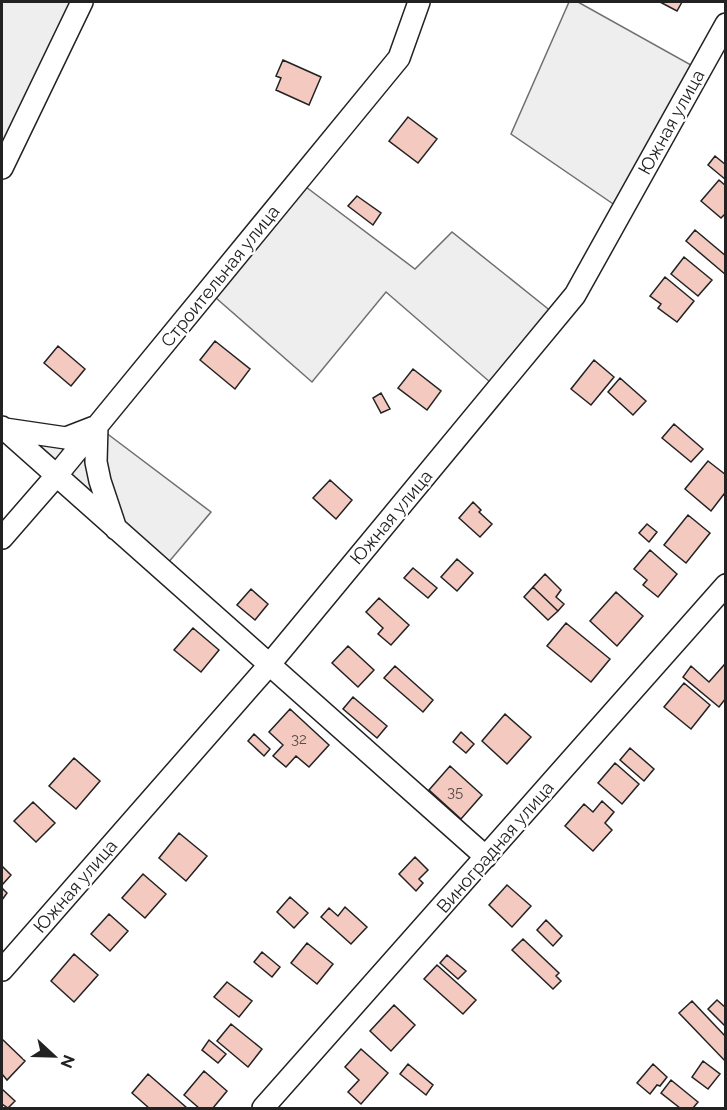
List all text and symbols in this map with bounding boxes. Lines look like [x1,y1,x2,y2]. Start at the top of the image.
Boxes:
street label: Южная улица [634,66,708,178]
street label: Строительная улица [156,201,284,351]
street label: Южная улица [346,466,436,568]
house number: 32 [291,730,307,748]
street label: Виноградная улица [432,777,558,917]
house number: 35 [447,783,463,801]
street label: Южная улица [29,835,121,937]
north arrow [24,1026,84,1086]
text: N [56,1052,79,1071]

